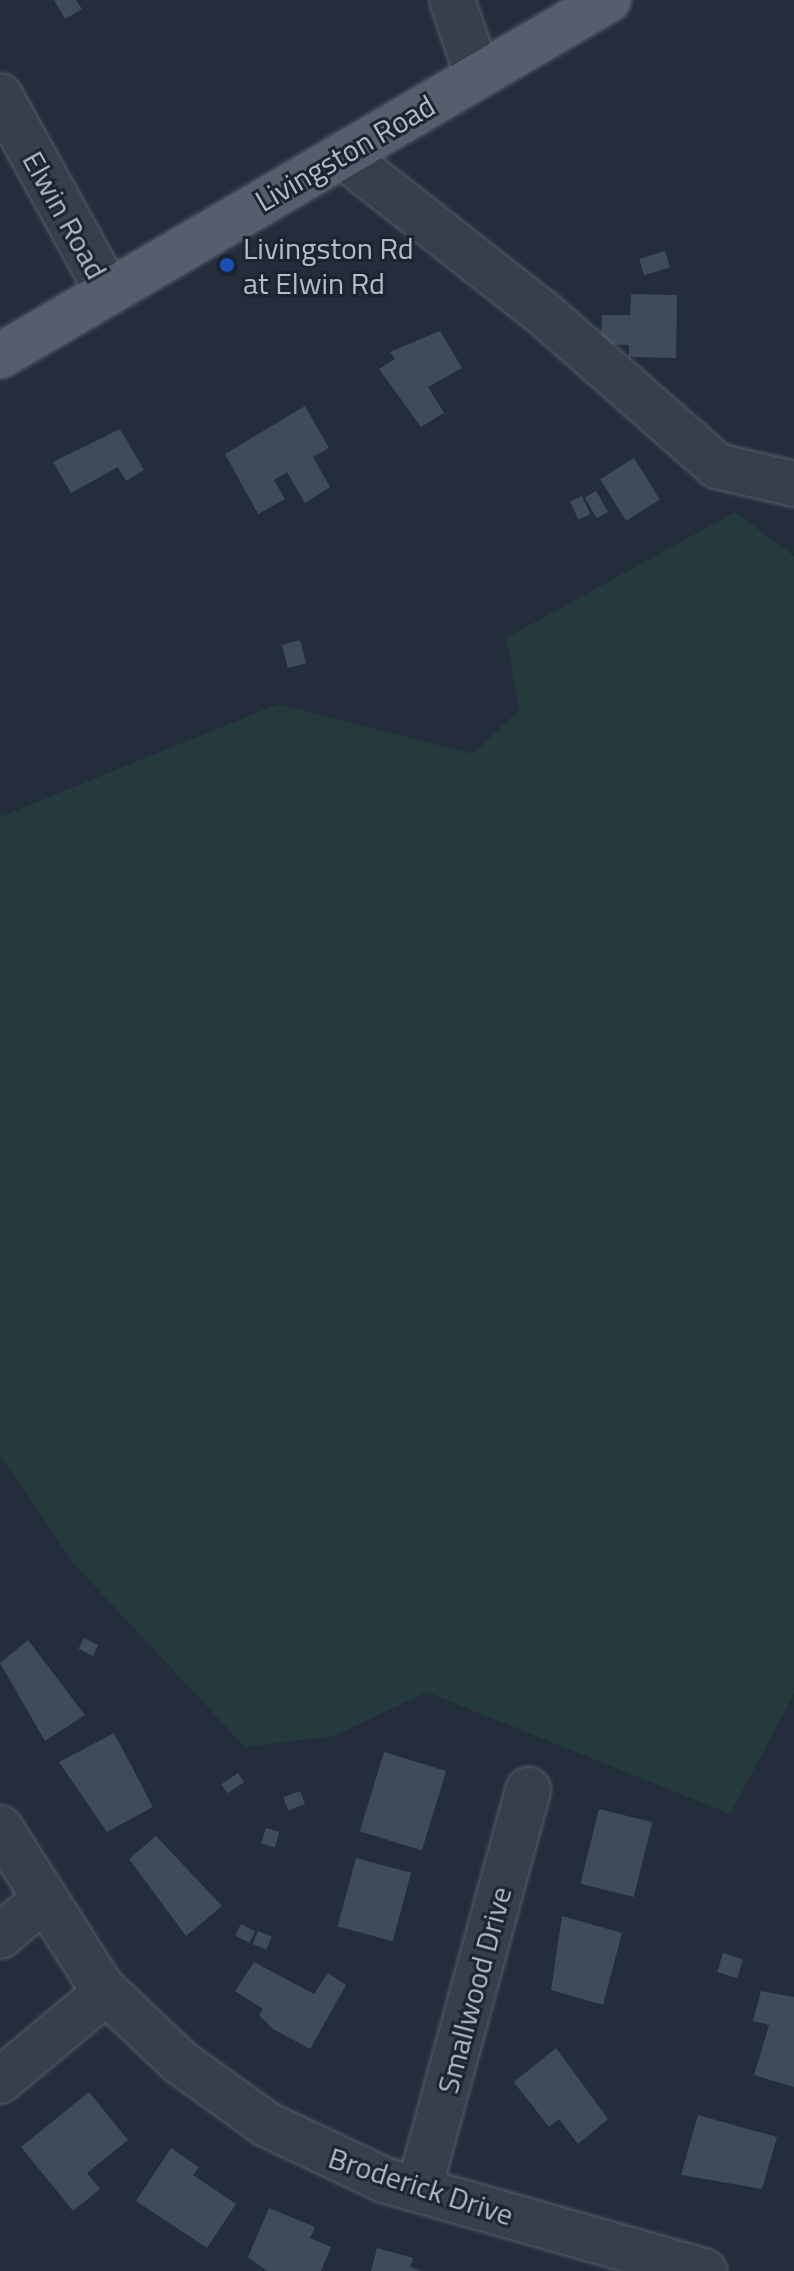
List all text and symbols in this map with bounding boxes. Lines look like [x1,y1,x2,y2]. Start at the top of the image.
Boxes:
street label: Livingston Road [249,87,441,219]
street label: Elwin Road [15,145,115,285]
place label: Livingston Rd at Elwin Rd [243,230,414,300]
marker: Livingston Rd at Elwin Rd [218,256,236,274]
street label: Smallwood Drive [429,1883,519,2097]
street label: Broderick Drive [324,2139,518,2233]

